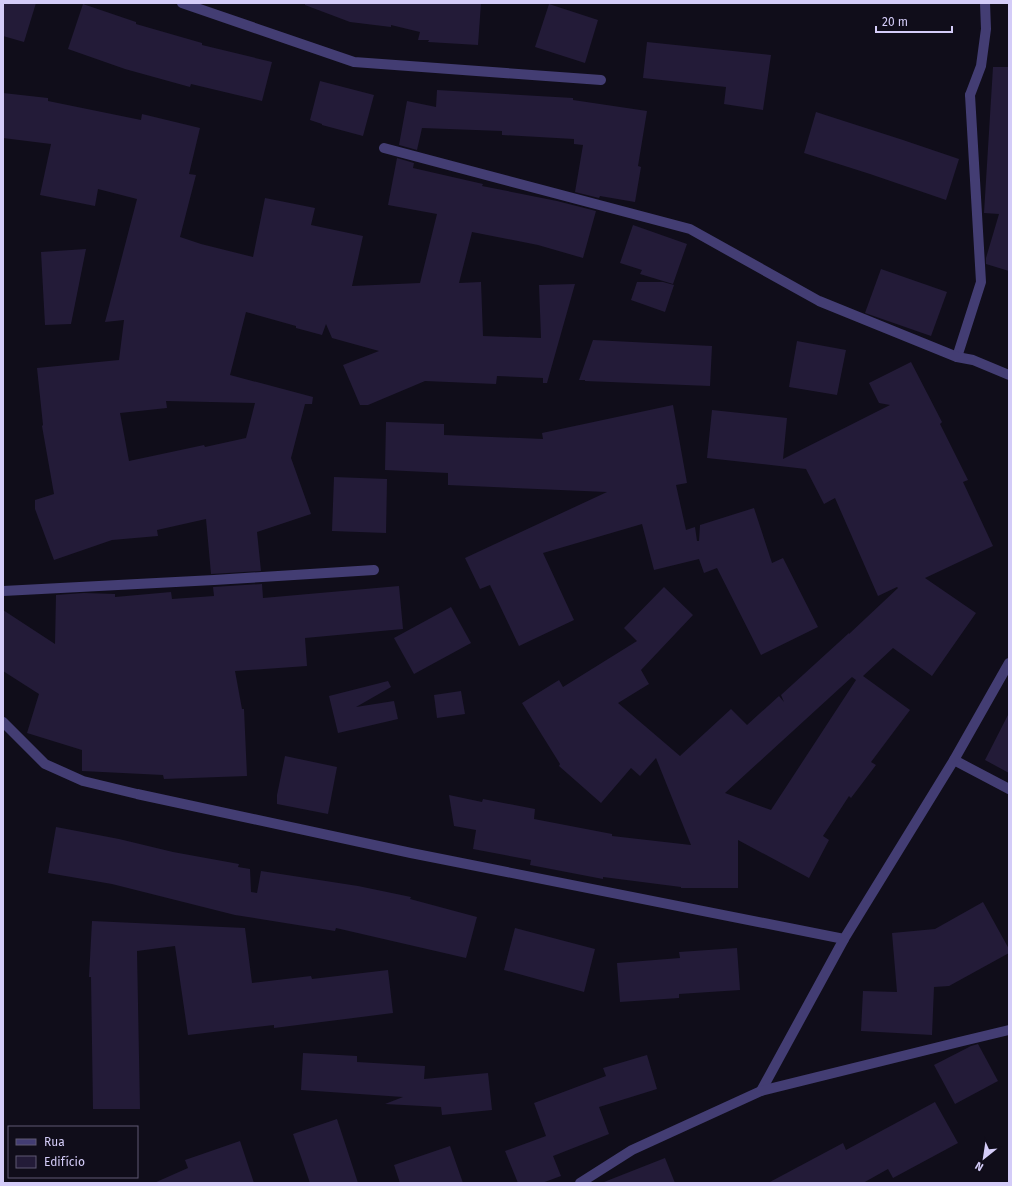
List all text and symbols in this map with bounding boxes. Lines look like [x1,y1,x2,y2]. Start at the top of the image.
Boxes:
scale bar [876,8,952,34]
text: 20 m [882,15,908,29]
legend [8,1126,138,1178]
text: Rua [44,1135,65,1149]
north arrow [964,1138,1004,1178]
text: Edifício [44,1155,85,1169]
text: N [973,1159,986,1174]

